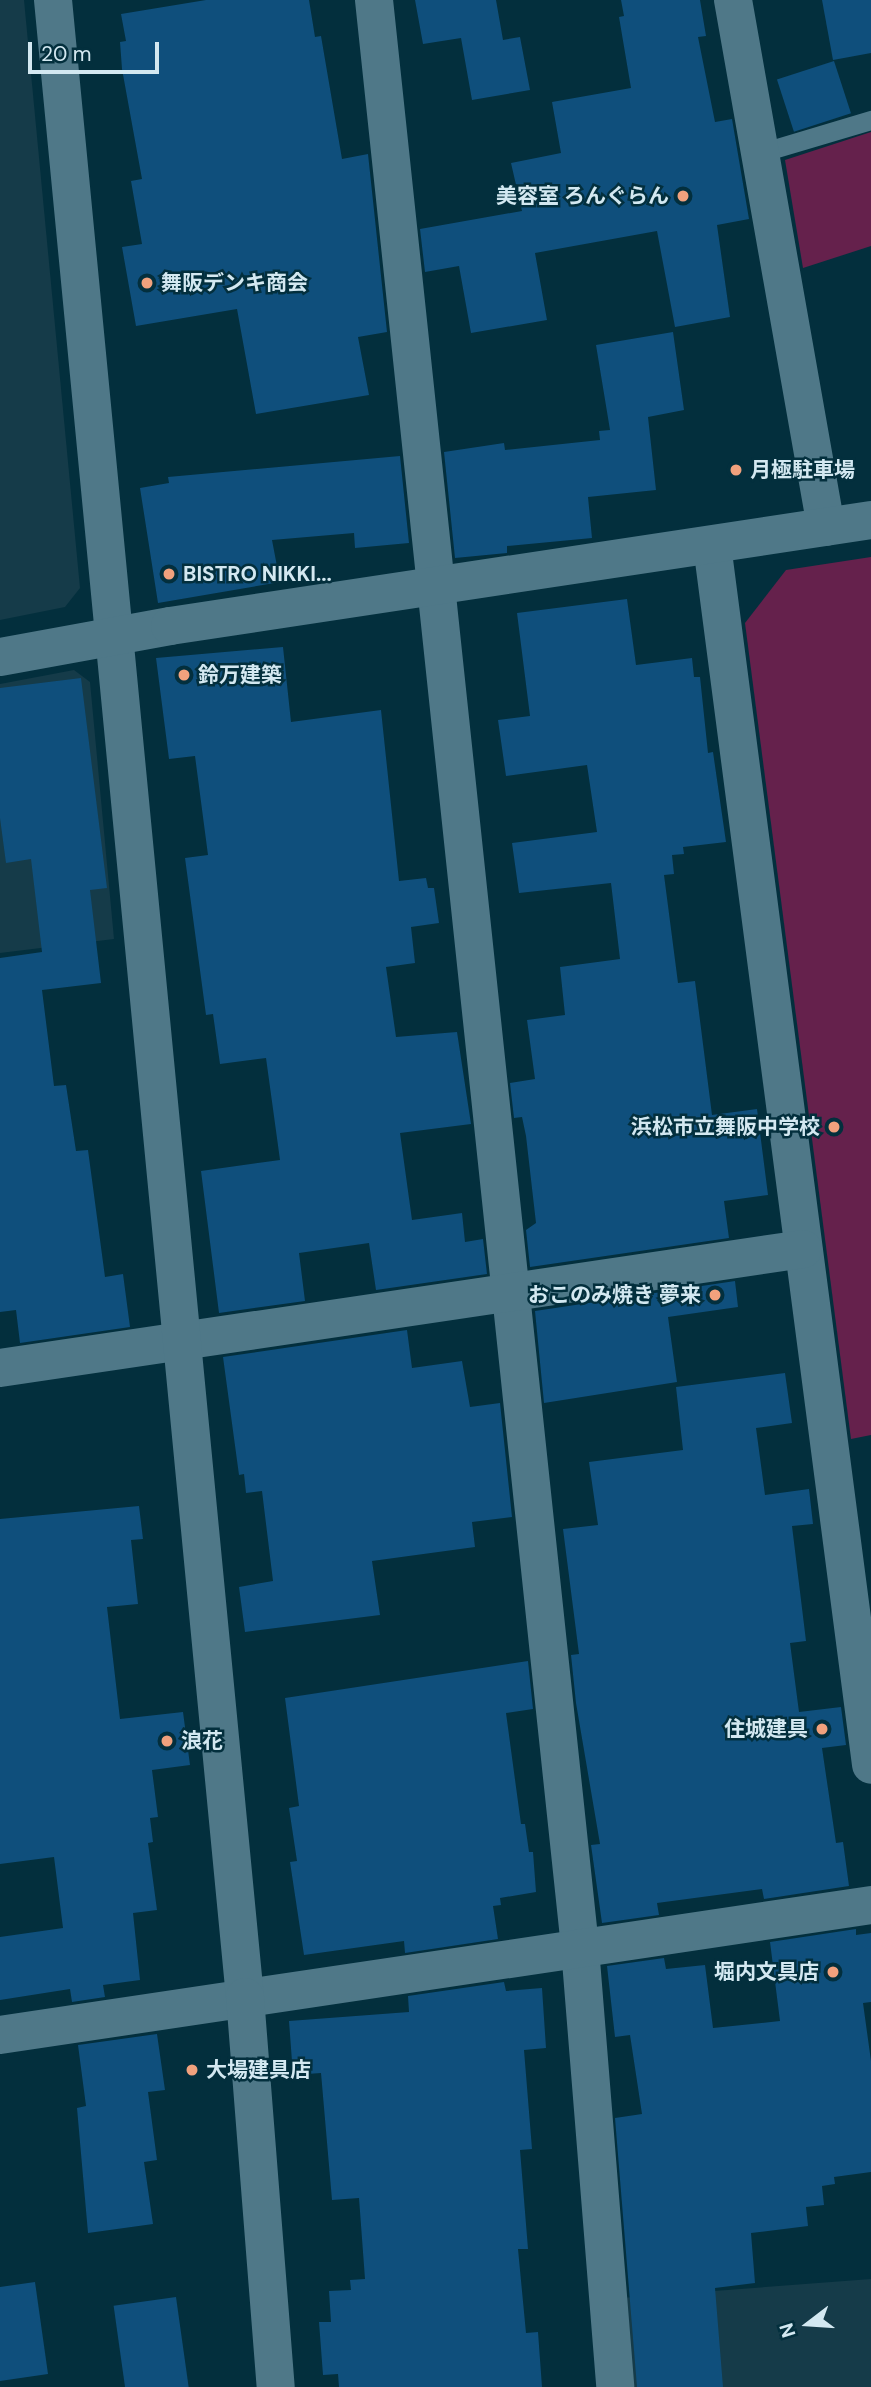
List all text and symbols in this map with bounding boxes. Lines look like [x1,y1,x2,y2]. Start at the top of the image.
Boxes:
scale bar [32,28,163,72]
text: 20 m [41,40,92,68]
place label: 美容室 ろんぐらん [496,183,669,209]
marker: 美容室 ろんぐらん [675,188,691,204]
place label: 舞阪デンキ商会 [161,270,308,296]
marker: 舞阪デンキ商会 [139,275,155,291]
place label: 月極駐車場 [750,457,855,483]
marker: 月極駐車場 [728,462,744,478]
place label: BISTRO NIKKI... [183,561,332,587]
marker: BISTRO NIKKI... [161,566,177,582]
place label: 鈴万建築 [198,662,282,688]
marker: 鈴万建築 [176,667,192,683]
place label: 浜松市立舞阪中学校 [631,1114,820,1140]
marker: 浜松市立舞阪中学校 [826,1119,842,1135]
place label: おこのみ焼き 夢来 [528,1282,701,1308]
marker: おこのみ焼き 夢来 [707,1287,723,1303]
place label: 住城建具 [724,1716,808,1742]
marker: 住城建具 [814,1721,830,1737]
place label: 浪花 [181,1728,223,1754]
marker: 浪花 [159,1733,175,1749]
place label: 堀内文具店 [714,1959,819,1985]
marker: 堀内文具店 [825,1964,841,1980]
place label: 大場建具店 [206,2057,311,2083]
marker: 大場建具店 [184,2062,200,2078]
north arrow [773,2289,843,2359]
text: N [773,2320,801,2341]

